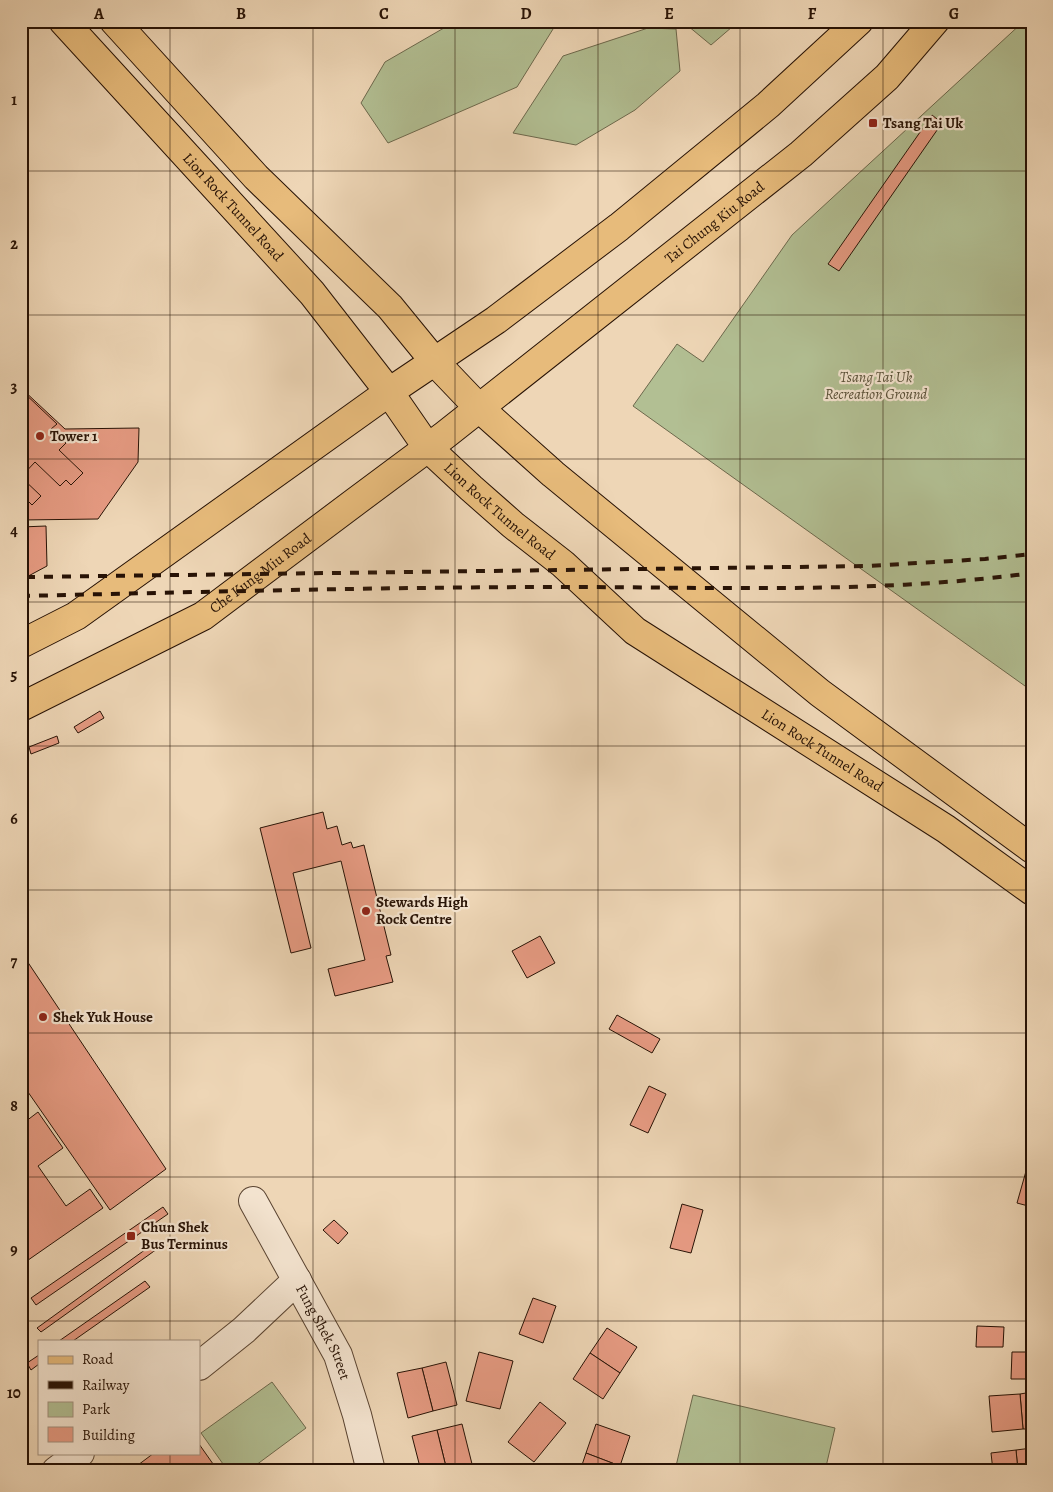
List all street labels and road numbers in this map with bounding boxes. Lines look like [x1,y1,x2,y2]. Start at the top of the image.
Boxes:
street label: Lion Rock Tunnel Road [178,148,289,266]
street label: Tai Chung Kiu Road [660,176,769,268]
street label: Lion Rock Tunnel Road [440,458,560,565]
street label: Che Kung Miu Road [205,528,316,618]
street label: Lion Rock Tunnel Road [758,704,888,797]
street label: Fung Shek Street [291,1281,355,1382]

